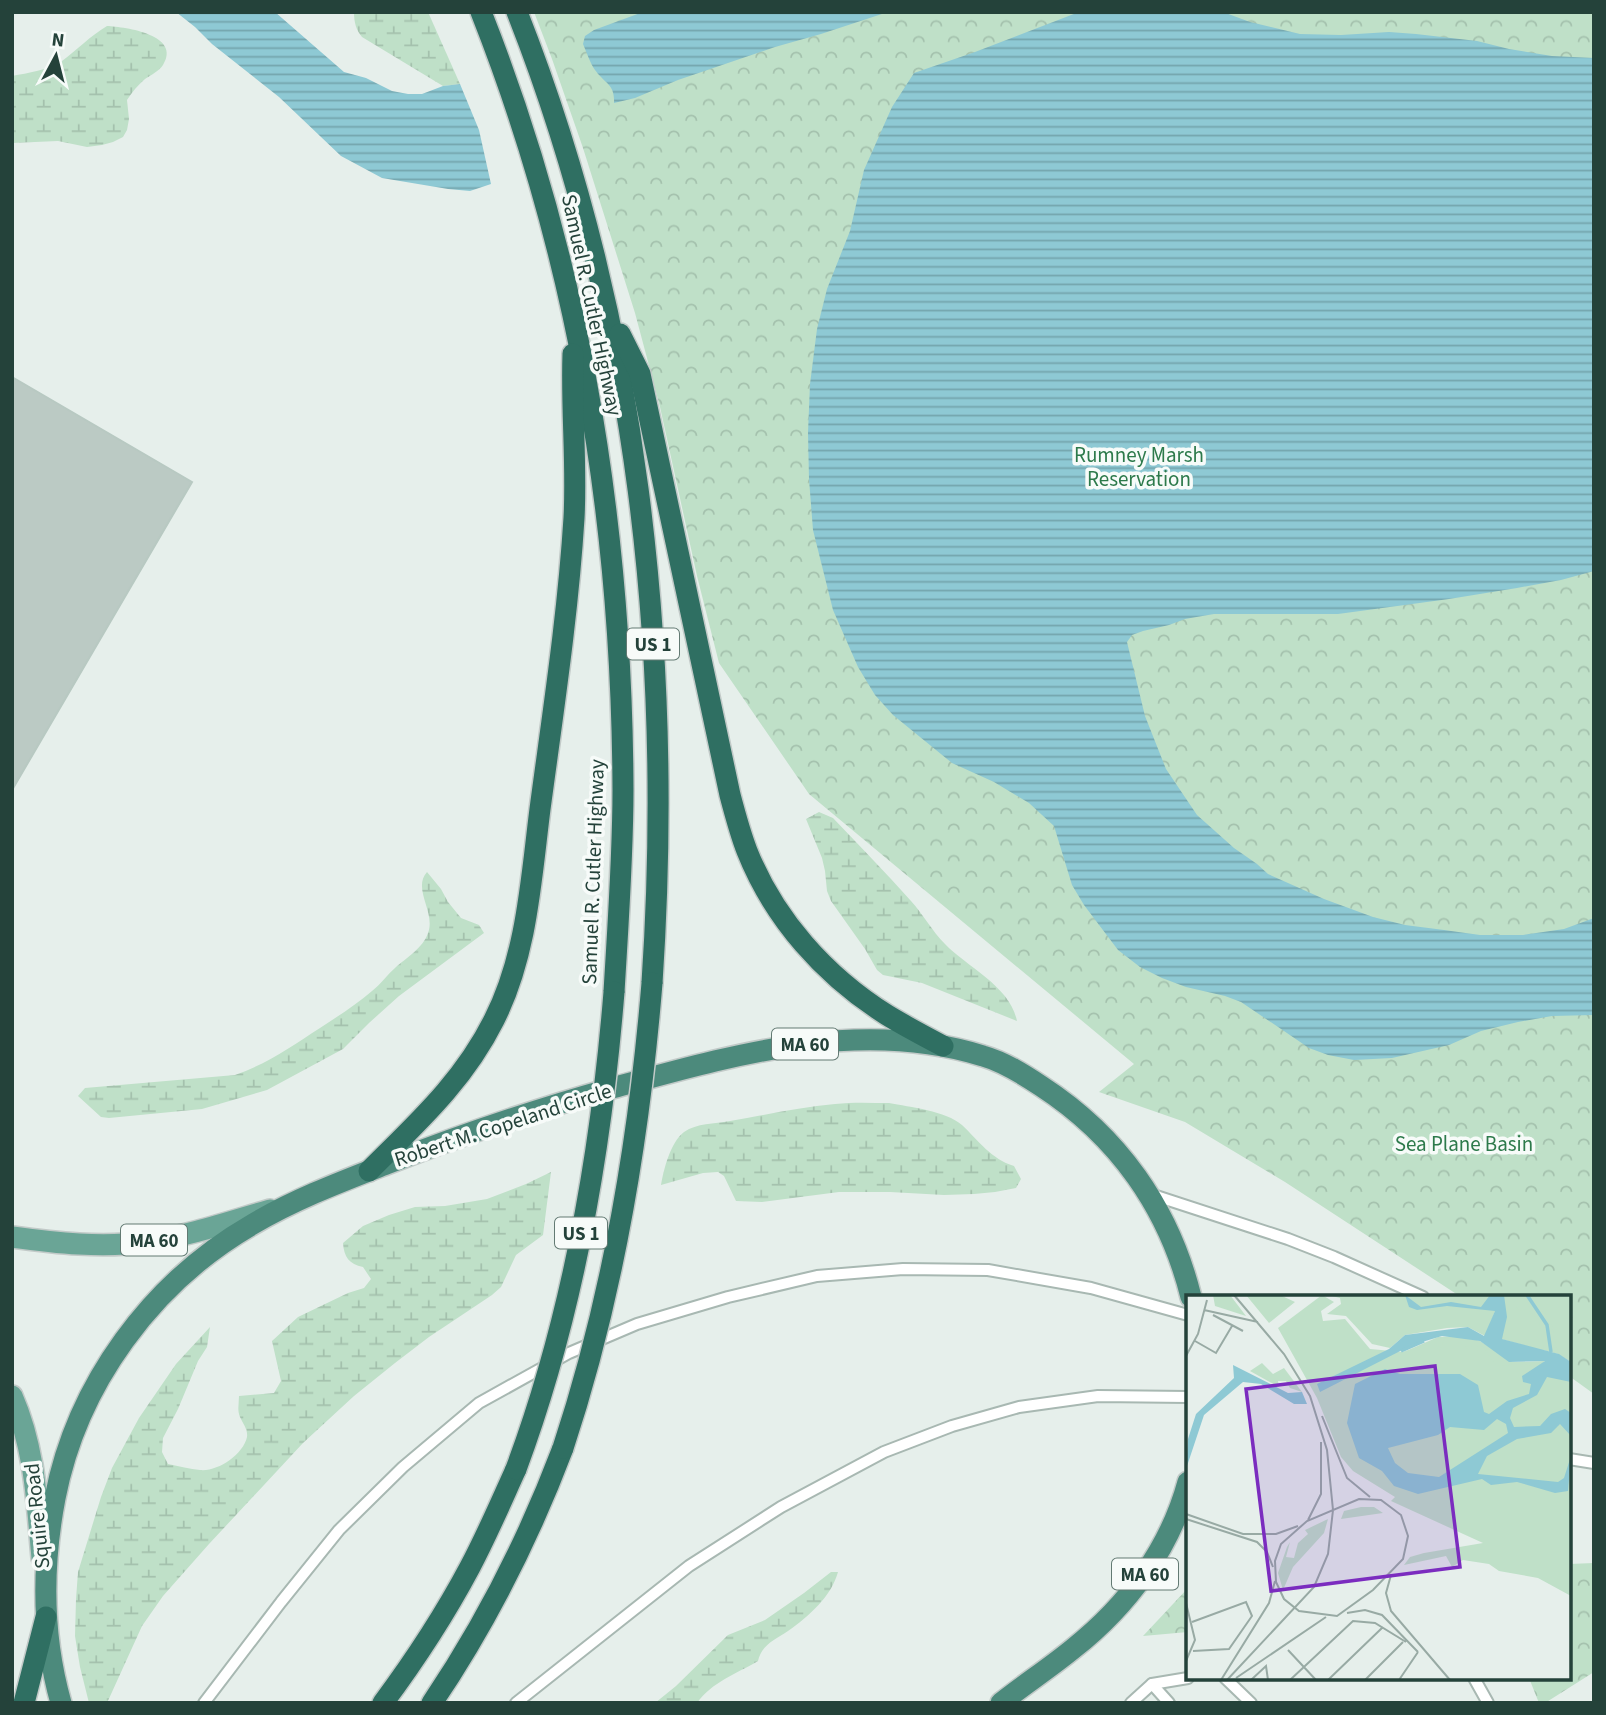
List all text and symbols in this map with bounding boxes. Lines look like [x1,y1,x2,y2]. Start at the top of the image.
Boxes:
north arrow [21,21,91,91]
text: N [50,26,66,55]
street label: Samuel R. Cutler Highway [554,192,630,419]
park label: Rumney Marsh Reservation [1074,440,1204,494]
road number: US 1 [627,628,679,660]
street label: Samuel R. Cutler Highway [574,759,612,985]
road number: MA 60 [772,1028,838,1060]
street label: Robert M. Copeland Circle [391,1076,615,1174]
park label: Sea Plane Basin [1395,1129,1533,1159]
road number: US 1 [555,1218,607,1248]
road number: MA 60 [121,1224,187,1256]
inset map [1186,1295,1571,1680]
street label: Squire Road [17,1462,57,1570]
road number: MA 60 [1112,1558,1178,1590]

